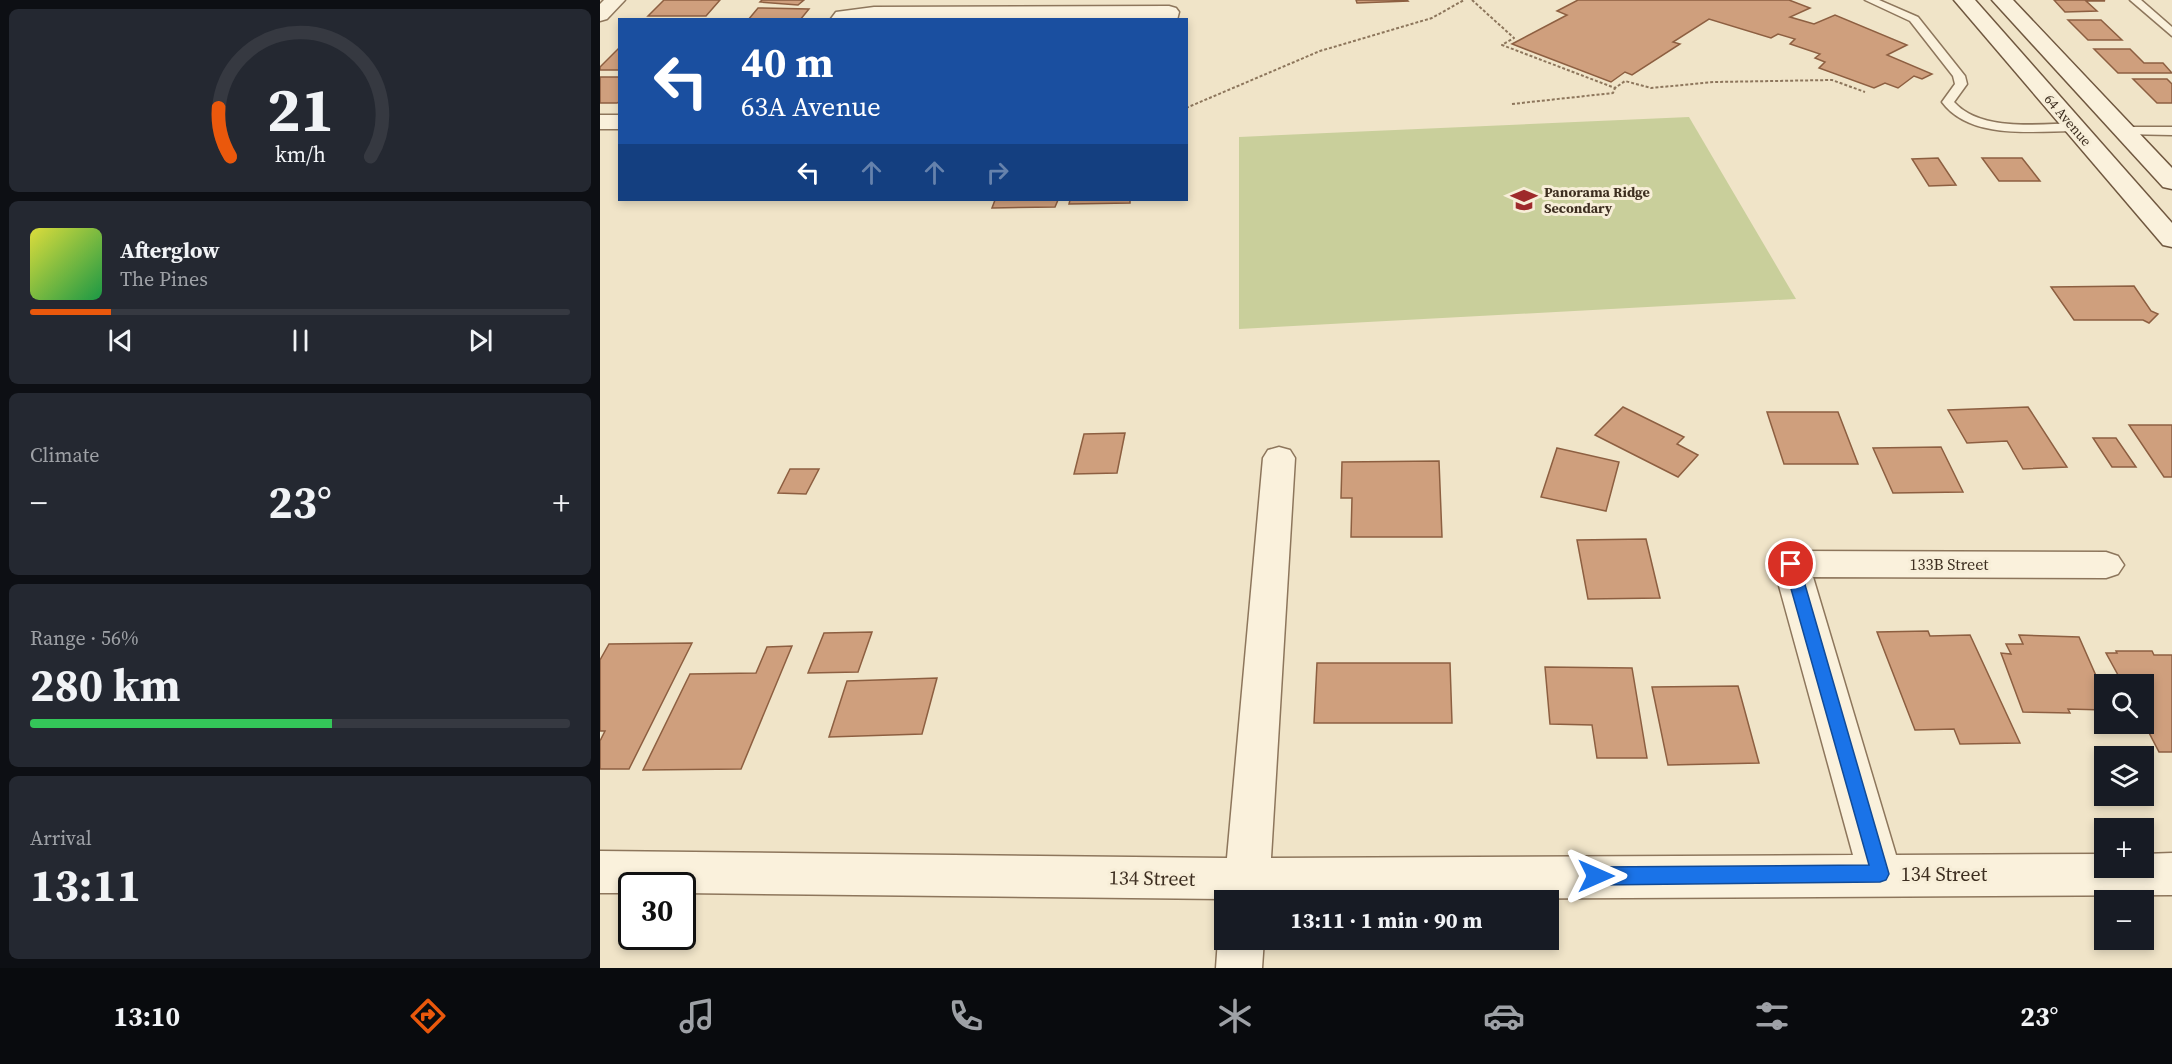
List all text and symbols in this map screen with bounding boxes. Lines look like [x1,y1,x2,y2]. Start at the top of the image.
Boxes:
text: 40 m [741,33,834,91]
icon: left [642,42,720,120]
text: 21 [266,67,334,153]
text: 63A Avenue [741,88,881,125]
street label: 64 Avenue [2040,90,2096,150]
text: km/h [274,141,326,170]
icon: left [792,156,825,189]
icon: ahead [855,156,888,189]
icon: ahead [918,156,951,189]
icon: right [981,156,1014,189]
place label: Panorama Ridge Secondary [1544,182,1650,218]
school or university icon: Panorama Ridge Secondary [1509,185,1539,215]
text: Afterglow [120,235,220,265]
text: The Pines [120,265,208,293]
icon: previous [104,324,137,357]
icon: pause [284,324,317,357]
icon: next [464,324,497,357]
text: Climate [30,441,99,469]
text: 23° [268,471,332,533]
text: − [30,480,48,525]
text: + [552,480,570,525]
pin [1765,538,1816,589]
icon: arrive [1774,547,1807,580]
street label: 133B Street [1909,553,1989,575]
text: Range · 56% [30,624,139,652]
text: 280 km [30,654,181,716]
map controls [2094,674,2154,950]
button: search [2094,674,2154,734]
button: layers [2094,746,2154,806]
button: + [2094,818,2154,878]
text: Arrival [30,824,92,852]
position arrow [1564,844,1628,908]
text: 13:11 [30,854,141,916]
street label: 134 Street [1901,860,1988,888]
street label: 134 Street [1109,863,1196,893]
speed limit sign: 30 [618,872,696,950]
button: − [2094,890,2154,950]
text: 13:11 · 1 min · 90 m [1291,905,1482,935]
icon: directions [407,995,449,1037]
icon: music [676,995,718,1037]
icon: phone [945,995,987,1037]
icon: climate [1214,995,1256,1037]
icon: car [1483,995,1525,1037]
icon: filters [1751,995,1793,1037]
text: 13:10 [113,998,180,1035]
text: 23° [2020,998,2058,1035]

